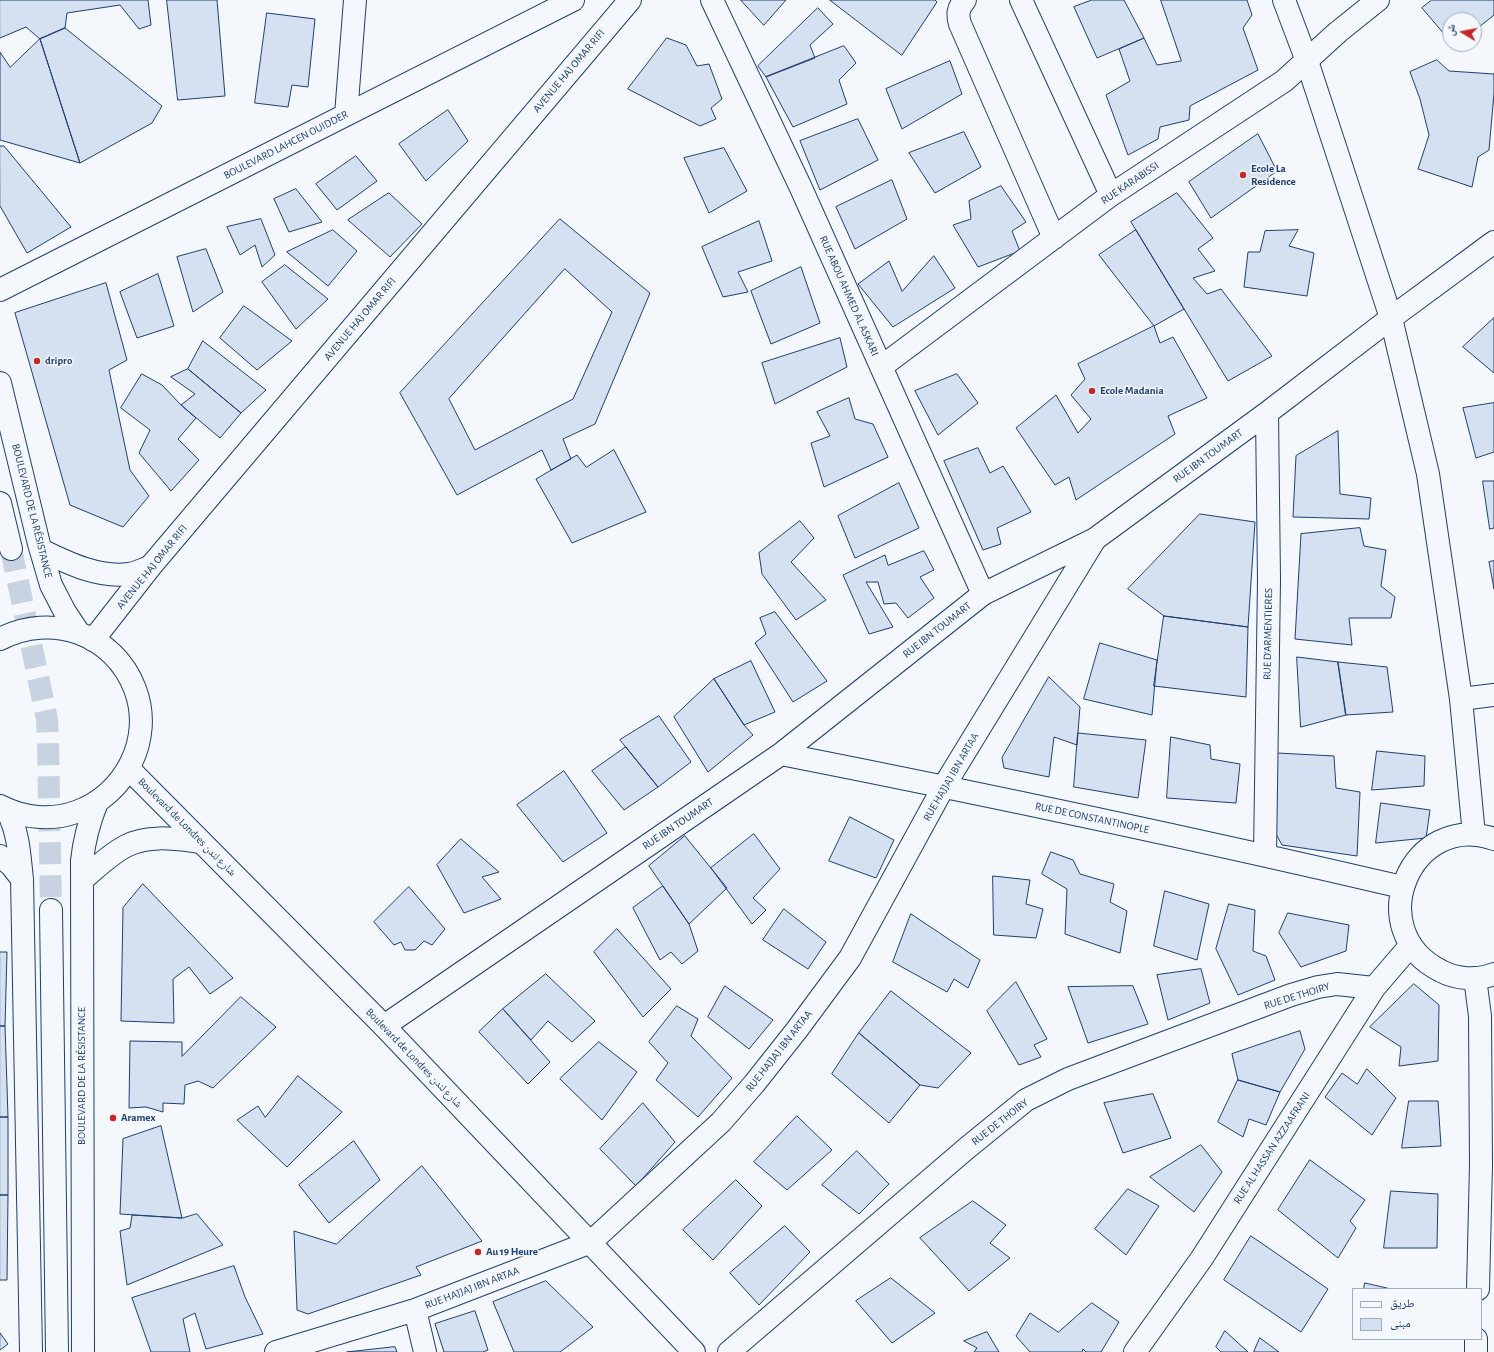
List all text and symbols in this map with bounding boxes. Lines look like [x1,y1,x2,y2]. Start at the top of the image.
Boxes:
north arrow [1442,12,1482,52]
text: ش [1444,23,1457,37]
street label: AVENUE HAJ OMAR RIFI [530,27,608,115]
street label: BOULEVARD LAHCEN OUIDDER [221,108,351,182]
street label: RUE KARABISSI [1099,159,1161,207]
place label: Ecole La Residence [1251,162,1296,188]
marker: Ecole La Residence [1238,170,1248,180]
street label: RUE ABOU AHMED AL ASKARI [816,234,882,358]
street label: AVENUE HAJ OMAR RIFI [321,275,399,363]
place label: dripro [45,354,72,368]
marker: dripro [32,356,42,366]
place label: Ecole Madania [1100,384,1164,398]
marker: Ecole Madania [1087,386,1097,396]
street label: RUE IBN TOUMART [1171,426,1245,486]
street label: BOULEVARD DE LA RÉSISTANCE [9,442,55,580]
street label: AVENUE HAJ OMAR RIFI [114,522,190,612]
street label: RUE D'ARMENTIERES [1261,588,1275,680]
street label: RUE IBN TOUMART [900,599,974,661]
street label: RUE HAJJAJ IBN ARTAA [920,730,982,824]
street label: Boulevard de Londres شارع لندن [135,775,239,879]
street label: RUE IBN TOUMART [640,795,716,853]
street label: RUE DE CONSTANTINOPLE [1034,799,1150,837]
street label: RUE DE THOIRY [1262,980,1332,1012]
street label: Boulevard de Londres شارع لندن [363,1006,465,1110]
street label: BOULEVARD DE LA RÉSISTANCE [75,1007,89,1145]
street label: RUE HAJJAJ IBN ARTAA [743,1008,815,1094]
street label: RUE AL HASSAN AZZAAFRANI [1231,1089,1313,1207]
street label: RUE DE THOIRY [969,1096,1031,1148]
place label: Aramex [121,1111,156,1125]
marker: Aramex [108,1113,118,1123]
place label: Au 19 Heure [486,1245,538,1259]
marker: Au 19 Heure [473,1247,483,1257]
street label: RUE HAJJAJ IBN ARTAA [423,1264,521,1312]
legend [1352,1288,1482,1340]
text: طريق [1390,1297,1415,1309]
text: مبنى [1390,1317,1411,1329]

